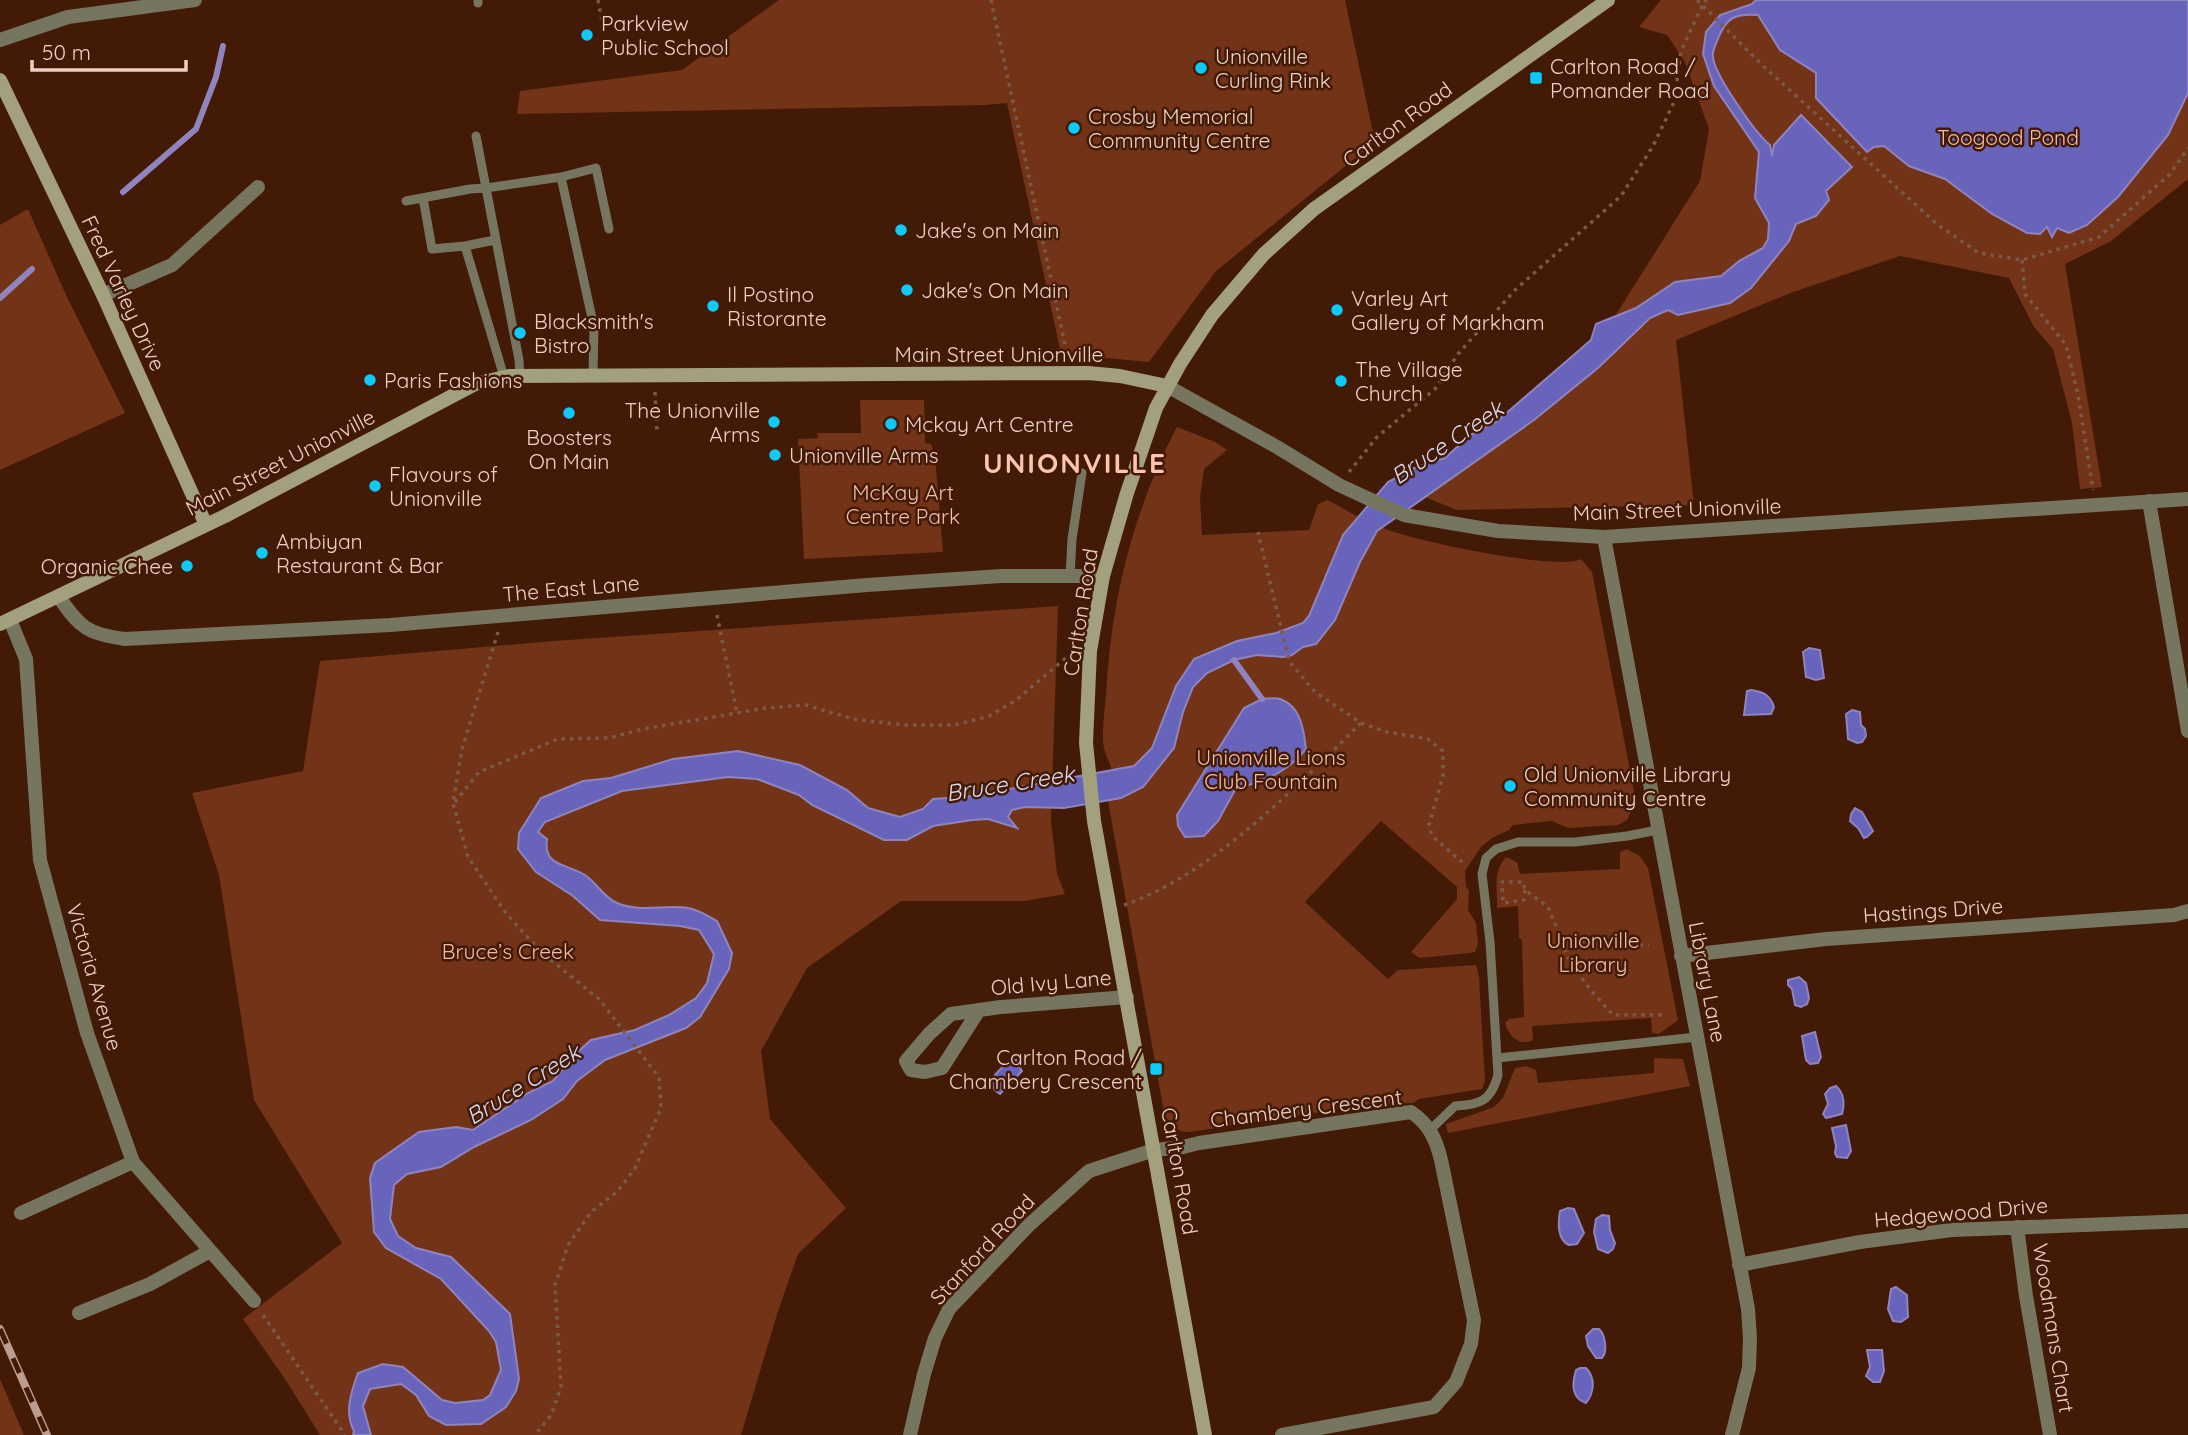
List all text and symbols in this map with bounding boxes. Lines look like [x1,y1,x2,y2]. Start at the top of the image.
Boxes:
place label: Parkview Public School [601,10,729,60]
marker: Parkview Public School [579,27,595,43]
scale bar [32,28,186,72]
text: 50 m [42,39,91,65]
place label: Unionville Curling Rink [1215,43,1331,93]
place label: Carlton Road / Pomander Road [1550,53,1710,103]
marker: Unionville Curling Rink [1193,60,1209,76]
marker: Carlton Road / Pomander Road [1528,70,1544,86]
street label: Carlton Road [1337,76,1457,172]
place label: Crosby Memorial Community Centre [1088,103,1270,153]
marker: Crosby Memorial Community Centre [1066,120,1082,136]
park label: Toogood Pond [1937,124,2079,150]
street label: Fred Varley Drive [77,211,171,375]
place label: Jake's on Main [915,217,1059,243]
marker: Jake's on Main [893,222,909,238]
place label: Jake's On Main [921,277,1069,303]
place label: Il Postino Ristorante [727,281,827,331]
marker: Jake's On Main [899,282,915,298]
place label: Varley Art Gallery of Markham [1351,285,1545,335]
marker: Il Postino Ristorante [705,298,721,314]
marker: Varley Art Gallery of Markham [1329,302,1345,318]
place label: Blacksmith's Bistro [534,308,654,358]
marker: Blacksmith's Bistro [512,325,528,341]
street label: Main Street Unionville [895,341,1103,367]
place label: The Village Church [1355,356,1463,406]
place label: Paris Fashions [384,367,522,393]
marker: Paris Fashions [362,372,378,388]
marker: The Village Church [1333,373,1349,389]
water label: Bruce Creek [1385,393,1510,490]
place label: The Unionville Arms [625,397,760,447]
street label: Main Street Unionville [181,403,379,521]
marker: Boosters On Main [561,405,577,421]
place label: Mckay Art Centre [905,411,1074,437]
marker: The Unionville Arms [766,414,782,430]
marker: Mckay Art Centre [883,416,899,432]
place label: Boosters On Main [526,424,612,474]
place label: Unionville Arms [789,442,939,468]
district label: UNIONVILLE [983,445,1167,480]
marker: Unionville Arms [767,447,783,463]
place label: Flavours of Unionville [389,461,498,511]
marker: Flavours of Unionville [367,478,383,494]
park label: McKay Art Centre Park [846,479,960,529]
street label: Main Street Unionville [1572,492,1782,526]
place label: Ambiyan Restaurant & Bar [276,528,443,578]
marker: Ambiyan Restaurant & Bar [254,545,270,561]
street label: Carlton Road [1057,546,1103,678]
place label: Organic Chee [41,553,173,579]
marker: Organic Chee [179,558,195,574]
street label: The East Lane [501,569,641,607]
park label: Unionville Lions Club Fountain [1196,744,1346,794]
water label: Bruce Creek [944,758,1078,807]
place label: Old Unionville Library Community Centre [1524,761,1731,811]
marker: Old Unionville Library Community Centre [1502,778,1518,794]
street label: Hastings Drive [1862,892,2004,928]
street label: Victoria Avenue [62,900,128,1054]
street label: Library Lane [1684,919,1732,1045]
park label: Unionville Library [1546,927,1640,977]
park label: Bruce’s Creek [442,938,574,964]
street label: Old Ivy Lane [990,964,1112,1000]
water label: Bruce Creek [460,1036,587,1131]
place label: Carlton Road / Chambery Crescent [949,1044,1142,1094]
marker: Carlton Road / Chambery Crescent [1148,1061,1164,1077]
street label: Chambery Crescent [1209,1083,1403,1133]
street label: Carlton Road [1156,1105,1204,1237]
street label: Stanford Road [924,1188,1040,1310]
street label: Hedgewood Drive [1873,1191,2049,1233]
street label: Woodmans Chart [2028,1241,2080,1415]

